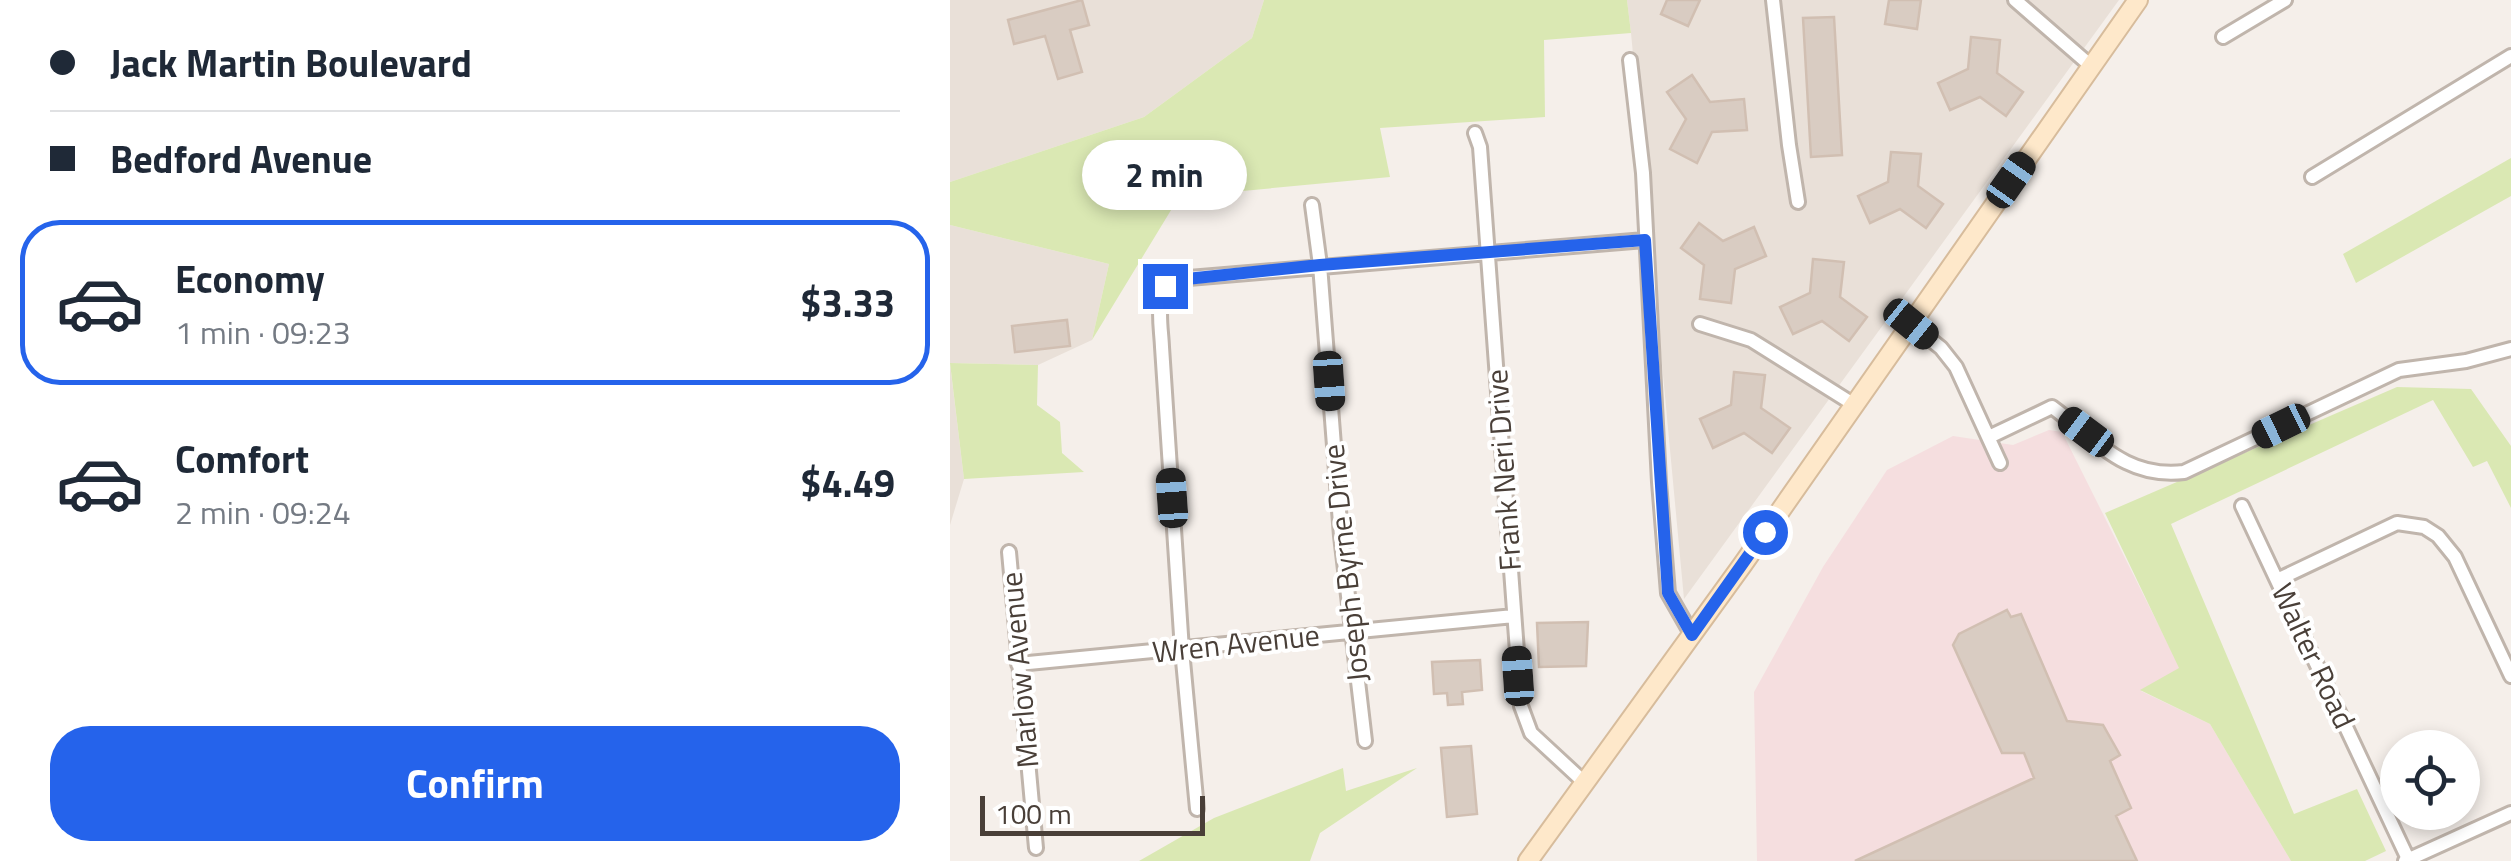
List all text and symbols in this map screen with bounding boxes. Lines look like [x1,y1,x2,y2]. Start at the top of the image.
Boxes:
text: Jack Martin Boulevard [110,34,472,92]
text: Bedford Avenue [110,130,372,188]
callout: 2 min [1082,141,1248,211]
car [1982,147,2040,213]
text: 2 min [1126,151,1203,199]
text: Economy [175,250,325,308]
icon: car [55,258,145,348]
route end [1143,264,1188,309]
text: $3.33 [800,274,895,332]
car [1878,293,1944,355]
text: 1 min · 09:23 [175,308,351,356]
car [1312,350,1346,412]
street label: Frank Neri Drive [1473,368,1533,572]
car [2247,399,2315,453]
car [2053,402,2119,462]
text: Comfort [175,430,309,488]
icon: car [55,438,145,528]
street label: Joseph Byrne Drive [1310,442,1380,684]
text: $4.49 [800,454,895,512]
car [1155,467,1189,529]
text: 2 min · 09:24 [175,488,351,536]
route start [1743,510,1788,555]
street label: Marlow Avenue [988,570,1050,770]
street label: Walter Road [2260,575,2368,736]
street label: Wren Avenue [1150,611,1322,675]
car [1501,645,1535,707]
button: Confirm [50,726,900,841]
map controls [2380,730,2480,830]
button: locate [2380,730,2480,830]
scale bar [980,791,1205,836]
text: 100 m [995,792,1072,835]

